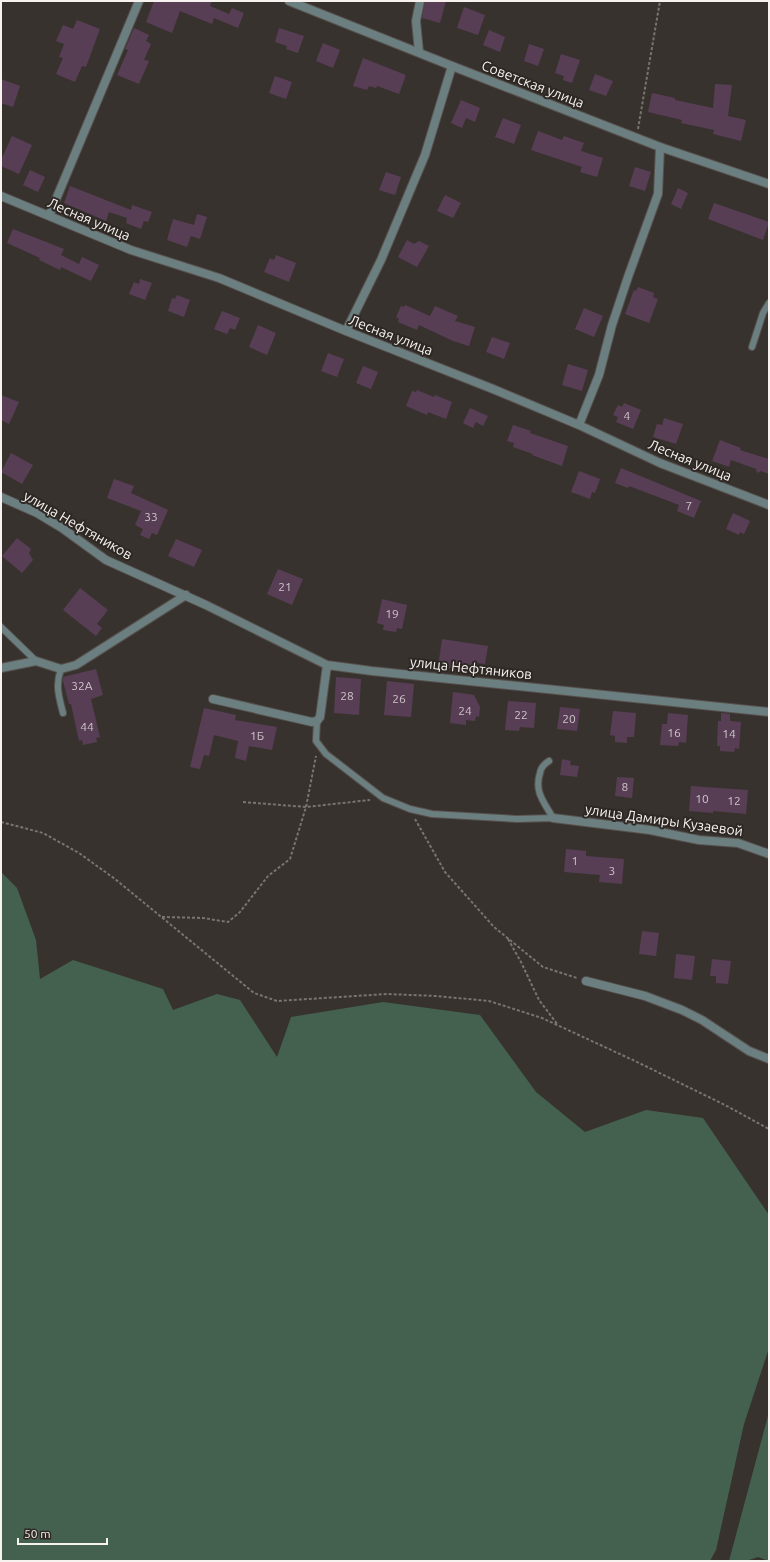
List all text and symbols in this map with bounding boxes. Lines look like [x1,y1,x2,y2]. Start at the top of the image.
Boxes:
street label: Советская улица [480,57,586,111]
street label: Лесная улица [45,194,133,244]
street label: Лесная улица [347,312,435,358]
house number: 4 [624,409,631,422]
street label: Лесная улица [646,436,734,484]
street label: улица Нефтяников [21,487,135,563]
house number: 7 [686,499,692,512]
house number: 33 [144,510,158,523]
house number: 21 [278,580,292,593]
house number: 19 [385,607,399,620]
street label: улица Нефтяников [409,654,533,682]
house number: 32А [71,679,93,692]
house number: 28 [340,689,354,702]
house number: 26 [392,692,406,705]
house number: 24 [458,704,472,717]
house number: 22 [514,708,528,721]
house number: 20 [562,712,576,725]
house number: 44 [80,720,94,733]
house number: 16 [667,726,681,739]
house number: 14 [722,727,736,740]
house number: 1Б [250,729,264,742]
house number: 8 [622,780,629,793]
house number: 10 [695,792,709,805]
house number: 12 [727,794,741,807]
street label: улица Дамиры Кузаевой [584,801,744,839]
house number: 1 [572,854,578,867]
house number: 3 [609,864,615,877]
scale bar [18,1520,107,1546]
text: 50 m [24,1527,51,1540]

